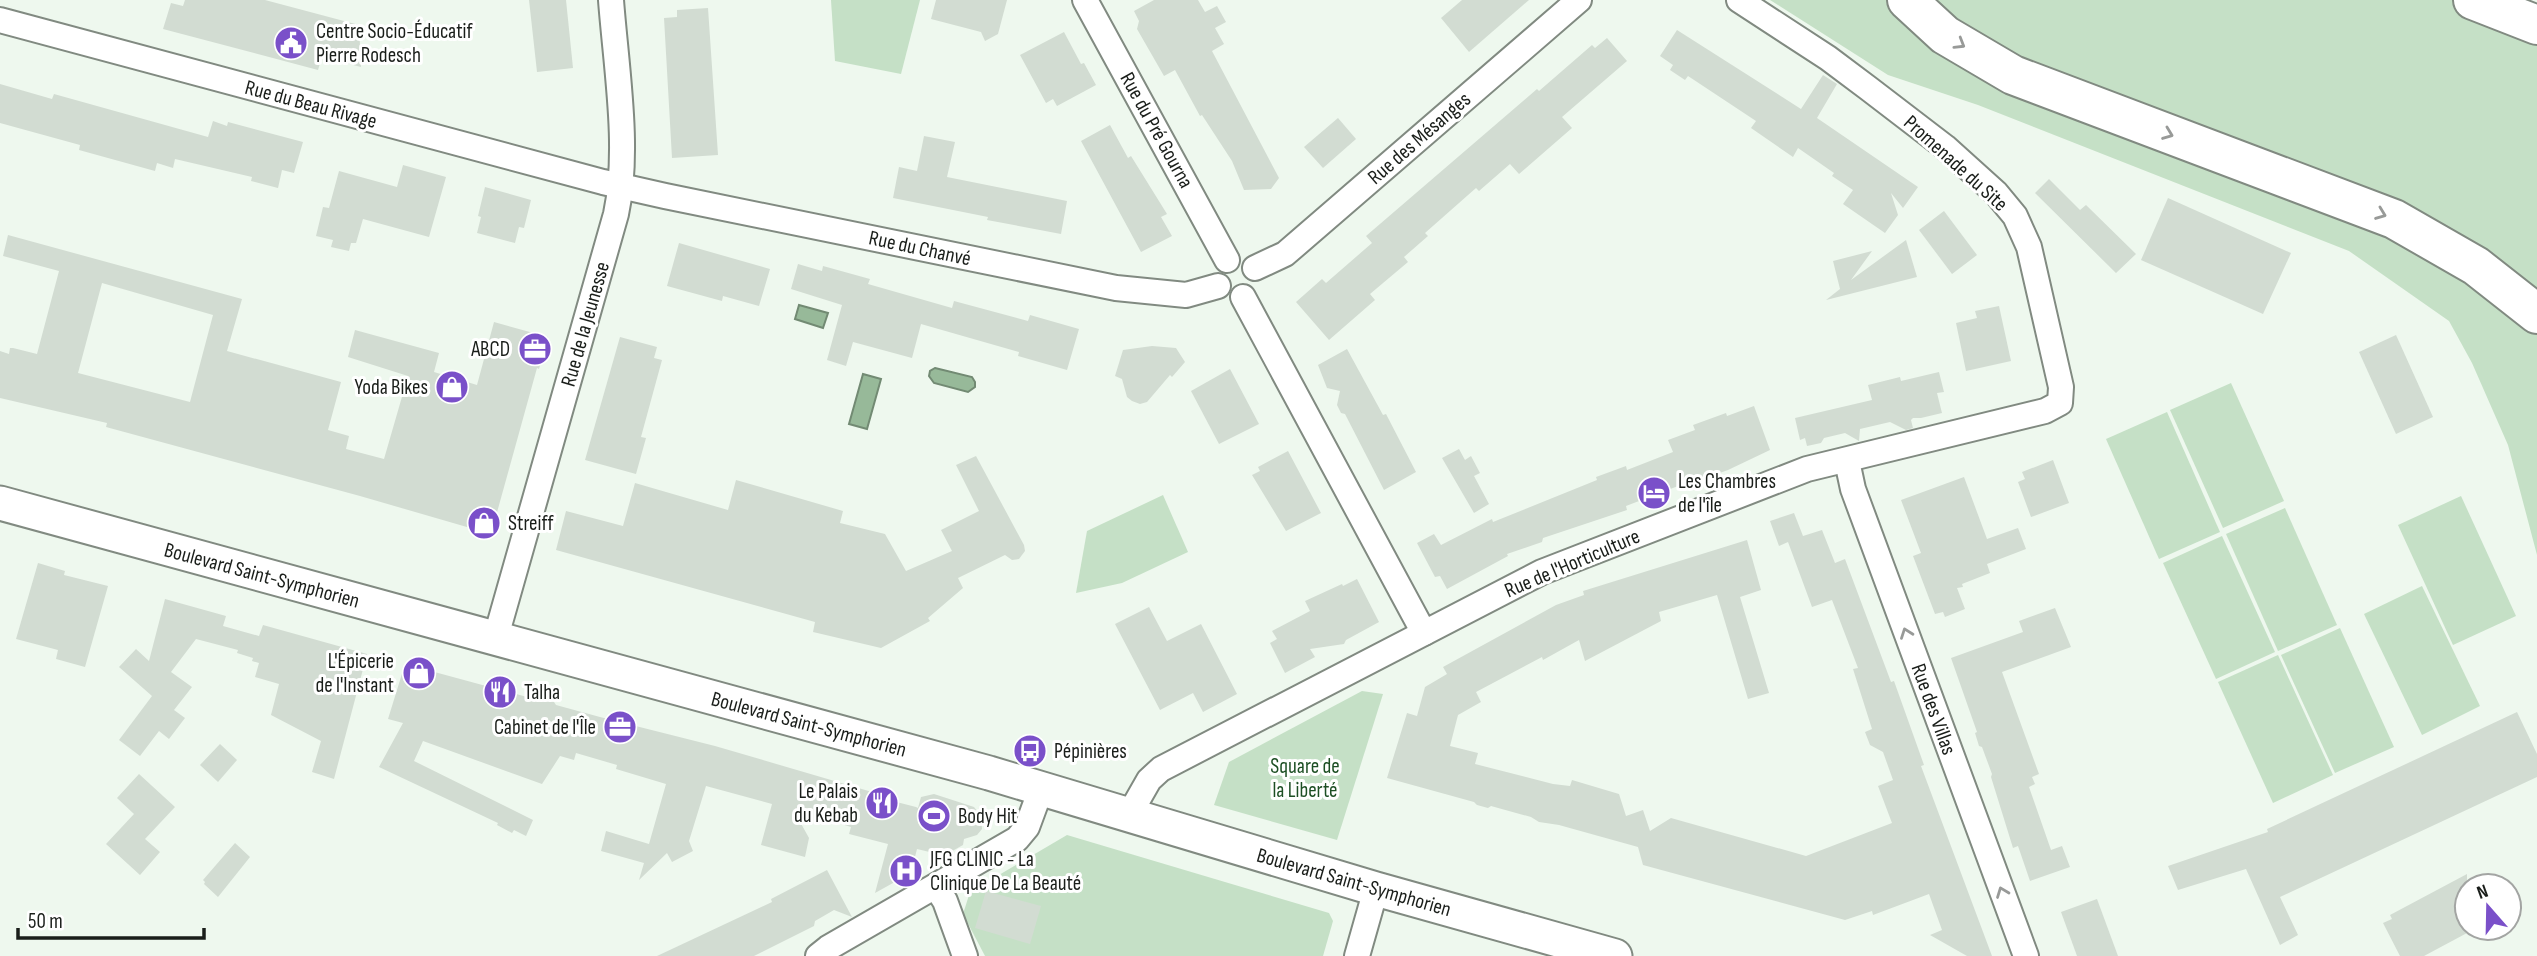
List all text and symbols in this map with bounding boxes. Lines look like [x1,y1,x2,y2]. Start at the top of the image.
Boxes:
place label: Centre Socio-Éducatif Pierre Rodesch [316,19,473,68]
public building icon: Centre Socio-Éducatif Pierre Rodesch [272,24,310,62]
one-way arrow [1952,35,1965,48]
street label: Rue du Pré Gourna [1114,68,1199,193]
street label: Rue du Beau Rivage [242,75,379,134]
street label: Rue des Mésanges [1363,87,1476,190]
street label: Promenade du Site [1899,110,2013,217]
one-way arrow [2161,125,2173,139]
one-way arrow [2374,205,2386,219]
street label: Rue du Chanvé [867,225,973,271]
street label: Rue de la Jeunesse [556,259,615,389]
office icon: ABCD [516,330,554,368]
place label: ABCD [470,337,510,362]
shop icon: Yoda Bikes [433,368,471,406]
place label: Yoda Bikes [355,375,428,400]
place label: Les Chambres de l'île [1678,469,1776,518]
hotel icon: Les Chambres de l'île [1635,474,1673,512]
shop icon: Streiff [465,504,503,542]
place label: Streiff [508,511,554,536]
street label: Rue de l'Horticulture [1501,524,1644,603]
street label: Boulevard Saint-Symphorien [162,537,362,614]
one-way arrow [1900,627,1914,639]
place label: L'Épicerie de l'Instant [316,649,394,698]
shop icon: L'Épicerie de l'Instant [400,654,438,692]
street label: Rue des Villas [1906,660,1962,758]
restaurant icon: Talha [481,673,519,711]
place label: Talha [524,680,560,705]
street label: Boulevard Saint-Symphorien [709,686,909,763]
office icon: Cabinet de l'Île [601,708,639,746]
place label: Cabinet de l'Île [494,715,596,740]
bus stop icon: Pépinières [1011,732,1049,770]
place label: Pépinières [1054,739,1127,764]
park label: Square de la Liberté [1270,754,1340,803]
place label: Le Palais du Kebab [794,779,858,828]
restaurant icon: Le Palais du Kebab [863,784,901,822]
sports icon: Body Hit [915,797,953,835]
place label: Body Hit [958,804,1017,829]
street label: Boulevard Saint-Symphorien [1254,843,1454,922]
place label: JFG CLINIC - La Clinique De La Beauté [929,847,1081,896]
hospital icon: JFG CLINIC - La Clinique De La Beauté [887,852,925,890]
north arrow [2453,872,2523,942]
text: N [2474,880,2491,905]
one-way arrow [1996,887,2010,899]
scale bar [18,897,203,941]
text: 50 m [28,909,63,934]

